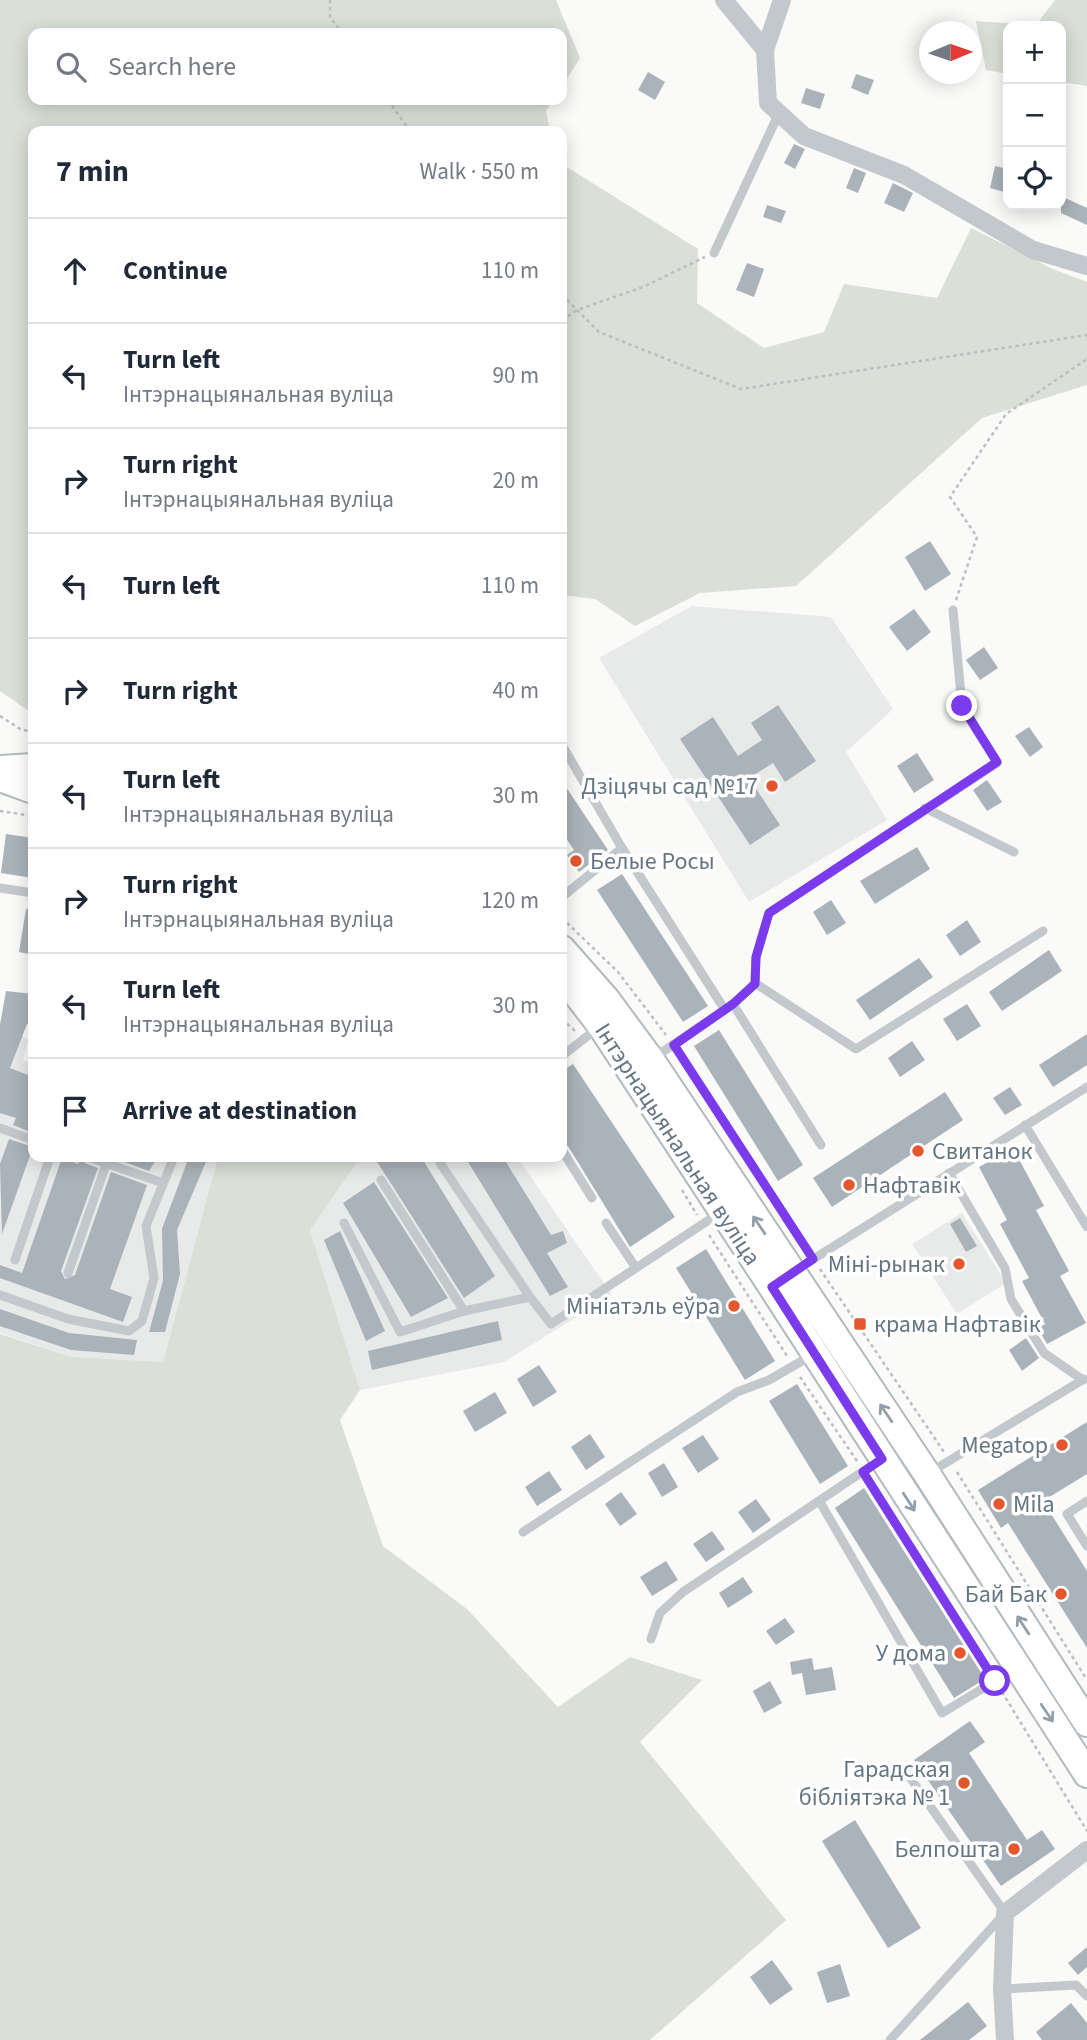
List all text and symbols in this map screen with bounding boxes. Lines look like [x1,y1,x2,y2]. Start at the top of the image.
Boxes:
north arrow [919,21,982,84]
map controls [1003,21,1066,210]
button: + [1003,21,1066,84]
search box [28,28,567,105]
icon: search [52,48,90,86]
text: Search here [108,48,236,85]
button: − [1003,84,1066,147]
button: locate [1003,147,1066,210]
text: 7 min [56,150,129,193]
text: Walk · 550 m [420,155,539,188]
icon: ahead [56,252,94,290]
text: Continue [123,252,228,289]
text: 110 m [481,254,539,287]
text: Turn left [123,341,220,378]
icon: left [56,357,94,395]
text: 90 m [492,359,539,392]
text: Інтэрнацыянальная вуліца [123,378,394,411]
text: Turn right [123,446,238,483]
icon: right [56,462,94,500]
text: 20 m [492,464,539,497]
text: Інтэрнацыянальная вуліца [123,483,394,516]
icon: left [56,567,94,605]
text: Turn left [123,567,220,604]
text: 110 m [481,569,539,602]
icon: right [56,672,94,710]
text: Turn right [123,672,238,709]
text: 40 m [492,674,539,707]
route end [946,690,977,721]
text: Turn left [123,761,220,798]
place label: Дзіцячы сад №17 [581,769,758,804]
icon: left [56,777,94,815]
marker: Дзіцячы сад №17 [764,778,780,794]
text: 30 m [492,779,539,812]
text: Інтэрнацыянальная вуліца [123,798,394,831]
place label: Белые Росы [590,844,715,879]
marker: Белые Росы [568,853,584,869]
text: Turn right [123,866,238,903]
icon: right [56,882,94,920]
text: 120 m [481,884,539,917]
text: Інтэрнацыянальная вуліца [123,903,394,936]
text: Turn left [123,971,220,1008]
icon: left [56,987,94,1025]
text: 30 m [492,989,539,1022]
text: Інтэрнацыянальная вуліца [123,1008,394,1041]
street label: Інтэрнацыянальная вуліца [586,1016,769,1272]
icon: arrive [56,1092,94,1130]
text: Arrive at destination [123,1092,357,1129]
place label: Свитанок [932,1134,1033,1169]
marker: Свитанок [910,1143,926,1159]
place label: Нафтавік [863,1168,961,1203]
marker: Нафтавік [841,1177,857,1193]
one-way arrow [752,1216,766,1235]
place label: Міні-рынак [828,1247,945,1282]
marker: Міні-рынак [951,1256,967,1272]
place label: Мініатэль еўра [566,1289,720,1324]
marker: Мініатэль еўра [726,1298,742,1314]
place label: крама Нафтавік [874,1307,1041,1342]
marker: крама Нафтавік [852,1316,868,1332]
one-way arrow [879,1404,893,1423]
place label: Megatop [961,1428,1048,1463]
marker: Megatop [1054,1437,1070,1453]
place label: Mila [1013,1487,1055,1522]
one-way arrow [902,1492,917,1511]
marker: Mila [991,1496,1007,1512]
place label: Бай Бак [965,1577,1047,1612]
marker: Бай Бак [1053,1586,1069,1602]
one-way arrow [1016,1615,1030,1635]
place label: У дома [876,1636,946,1671]
marker: У дома [952,1645,968,1661]
route start [979,1665,1010,1696]
one-way arrow [1039,1703,1054,1722]
place label: Гарадская бібліятэка № 1 [799,1752,950,1815]
marker: Гарадская бібліятэка № 1 [956,1775,972,1791]
place label: Белпошта [895,1832,1000,1867]
marker: Белпошта [1006,1841,1022,1857]

